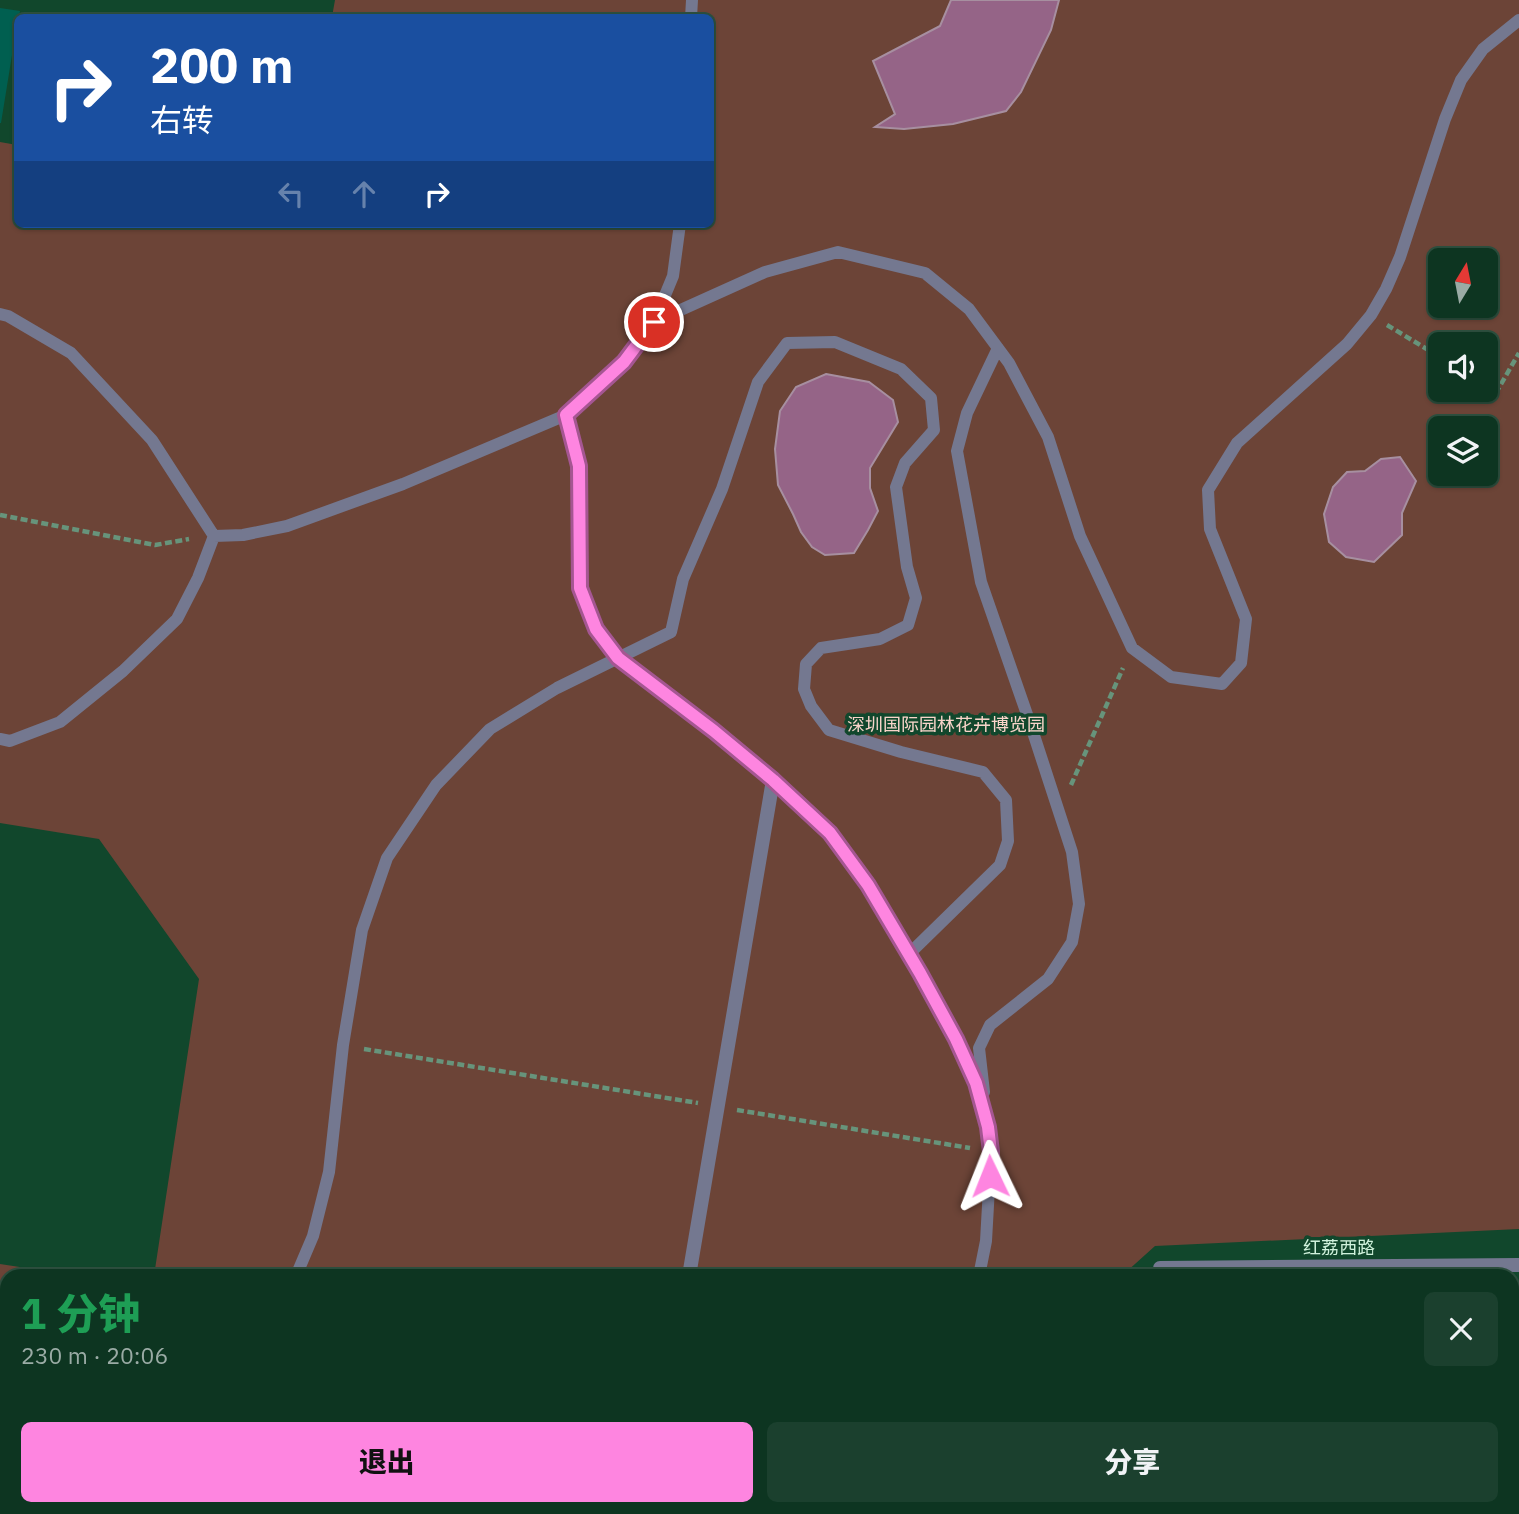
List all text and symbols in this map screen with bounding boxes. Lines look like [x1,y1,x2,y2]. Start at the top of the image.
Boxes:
text: 200 m [150,33,294,96]
icon: right [35,42,126,133]
text: 右转 [150,99,214,141]
icon: left [272,175,310,213]
icon: ahead [345,175,383,213]
icon: right [418,175,456,213]
north arrow [1428,248,1498,318]
map controls [1428,248,1498,486]
pin [624,292,684,352]
icon: arrive [635,303,673,341]
button: sound [1428,332,1498,402]
button: layers [1428,416,1498,486]
park label: 深圳国际园林花卉博览园 [847,713,1045,736]
position arrow [953,1139,1027,1213]
street label: 红荔西路 [1303,1236,1375,1259]
text: 1 分钟 [21,1286,140,1341]
button: close [1424,1292,1498,1366]
text: 230 m · 20:06 [21,1340,168,1370]
button: 退出 [21,1422,753,1502]
button: 分享 [767,1422,1498,1502]

